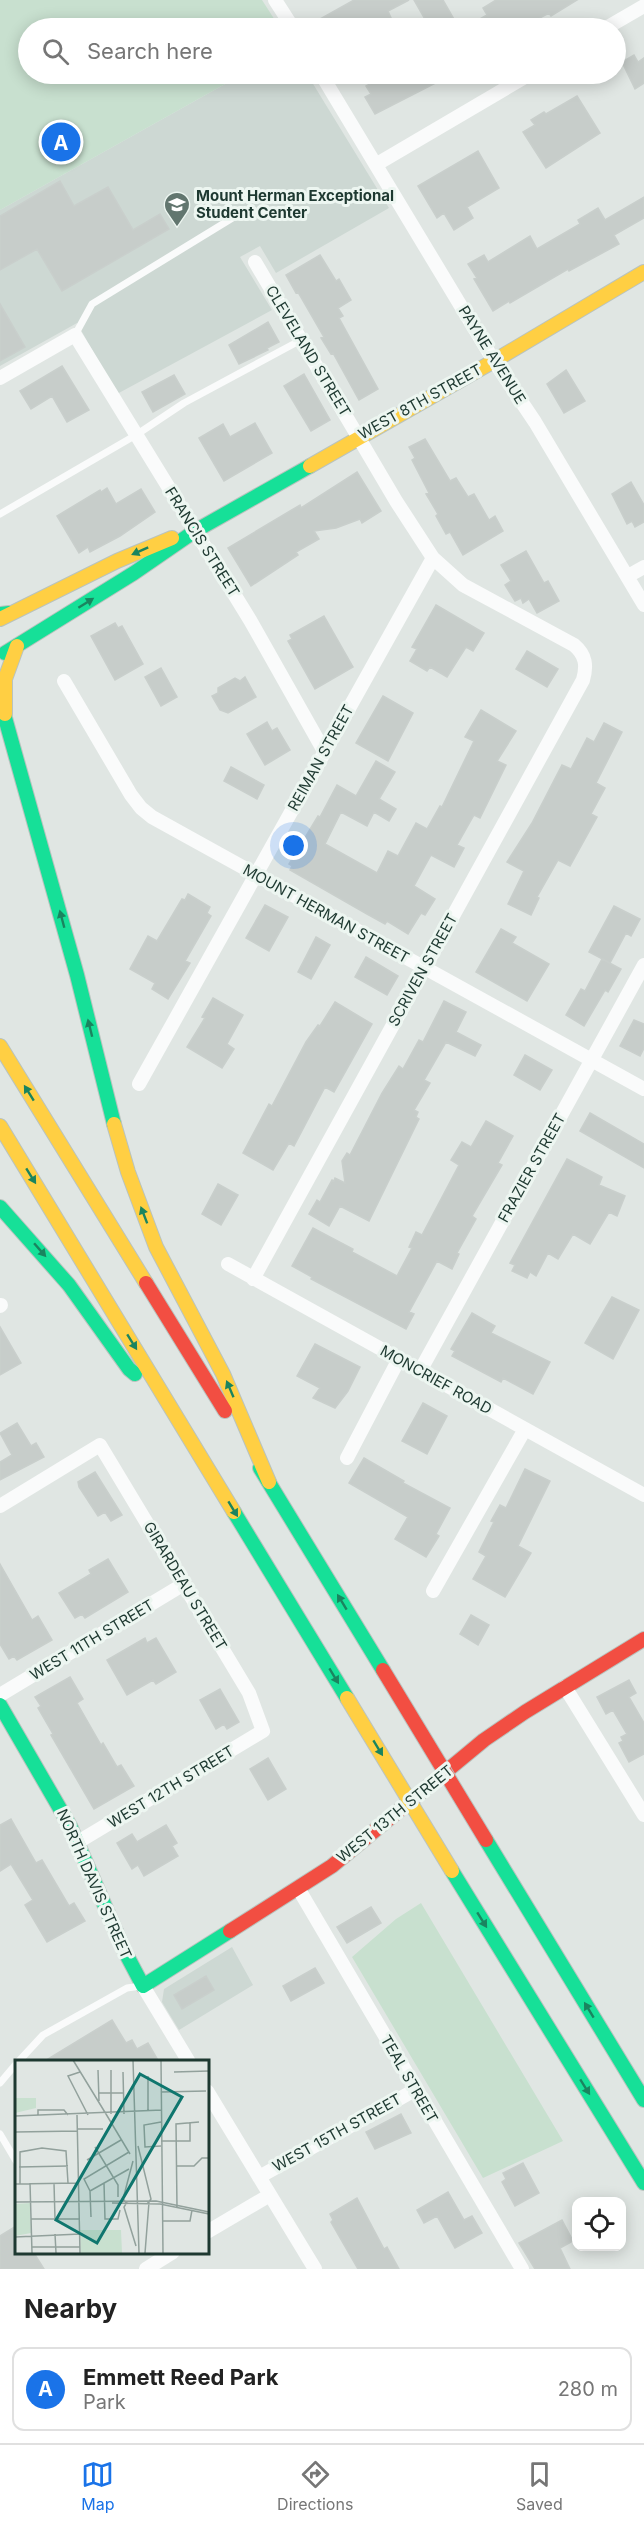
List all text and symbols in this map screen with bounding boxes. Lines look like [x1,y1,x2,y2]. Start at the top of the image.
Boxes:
search box [18,18,626,84]
icon: search [39,35,72,68]
text: Search here [87,38,213,64]
pin: A [42,120,80,164]
place label: Mount Herman Exceptional Student Center [196,186,394,222]
school or university icon: Mount Herman Exceptional Student Center [162,190,192,228]
street label: CLEVELAND STREET [262,282,355,420]
street label: PAYNE AVENUE [455,302,530,408]
street label: WEST 8TH STREET [355,360,485,443]
street label: FRANCIS STREET [161,483,244,600]
one-way arrow [131,547,149,556]
one-way arrow [78,598,94,609]
street label: REIMAN STREET [283,701,358,814]
your location [279,831,308,860]
street label: MOUNT HERMAN STREET [240,860,413,967]
one-way arrow [57,910,66,928]
street label: SCRIVEN STREET [384,910,461,1029]
one-way arrow [85,1018,95,1037]
one-way arrow [23,1085,34,1101]
street label: FRAZIER STREET [494,1110,569,1226]
one-way arrow [25,1168,36,1184]
one-way arrow [139,1206,148,1224]
one-way arrow [33,1242,46,1257]
one-way arrow [127,1334,138,1350]
street label: MONCRIEF ROAD [377,1341,495,1418]
one-way arrow [225,1380,235,1398]
one-way arrow [228,1501,239,1517]
street label: GIRARDEAU STREET [139,1518,231,1654]
one-way arrow [337,1594,348,1610]
street label: WEST 11TH STREET [26,1595,157,1684]
one-way arrow [328,1668,339,1684]
one-way arrow [372,1740,383,1756]
street label: WEST 12TH STREET [104,1741,237,1832]
street label: WEST 13TH STREET [333,1761,457,1866]
street label: NORTH DAVIS STREET [53,1806,136,1962]
one-way arrow [477,1912,488,1929]
one-way arrow [584,2002,595,2018]
street label: TEAL STREET [377,2031,442,2126]
inset map [15,2060,208,2254]
one-way arrow [579,2078,590,2095]
street label: WEST 15TH STREET [269,2089,404,2176]
map controls [572,2197,626,2251]
button: locate [572,2197,626,2251]
text: Nearby [24,2293,117,2324]
text: Emmett Reed Park [83,2364,278,2390]
text: A [38,2377,53,2401]
text: 280 m [558,2377,618,2401]
text: Park [83,2390,126,2414]
tab: Map [81,2458,115,2514]
tab: Directions [277,2458,353,2514]
tab: Saved [516,2458,563,2514]

